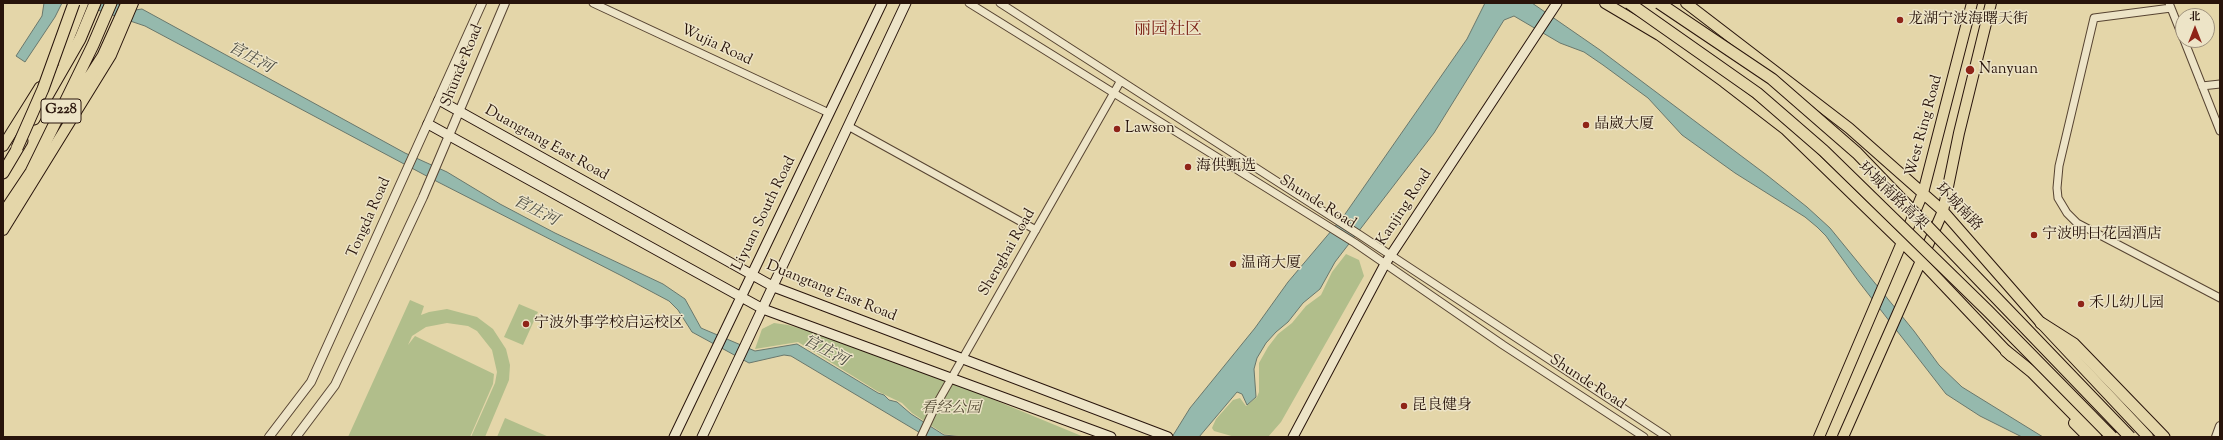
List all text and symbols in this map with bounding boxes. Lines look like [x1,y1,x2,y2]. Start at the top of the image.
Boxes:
north arrow [2175,8,2215,48]
text: 北 [2190,9,2201,25]
place label: 龙湖宁波海曙天街 [1908,11,2028,29]
marker: 龙湖宁波海曙天街 [1895,15,1905,25]
district label: 丽园社区 [1134,21,1202,41]
street label: Shunde Road [438,22,488,110]
street label: Wujia Road [677,22,755,70]
water label: 官庄河 [224,39,276,79]
place label: Nanyuan [1979,61,2038,79]
marker: Nanyuan [1964,64,1976,76]
street label: West Ring Road [1903,73,1947,179]
road number: G228 [41,99,81,123]
street label: Duangtang East Road [481,103,611,185]
place label: 晶崴大厦 [1594,116,1654,134]
place label: Lawson [1125,120,1175,138]
marker: 晶崴大厦 [1581,120,1591,130]
marker: Lawson [1112,124,1122,134]
street label: Liyuan South Road [730,154,800,274]
place label: 海供甄选 [1196,158,1256,176]
street label: 环城南路高架 [1853,159,1931,235]
marker: 海供甄选 [1183,162,1193,172]
street label: Kanjing Road [1374,166,1436,250]
street label: Shunde Road [1275,172,1359,234]
street label: Tongda Road [344,175,396,261]
street label: 环城南路 [1931,180,1985,236]
water label: 官庄河 [509,193,561,231]
street label: Shenghai Road [976,206,1040,300]
place label: 宁波明日花园酒店 [2042,226,2162,244]
marker: 宁波明日花园酒店 [2029,230,2039,240]
place label: 温商大厦 [1241,255,1301,273]
street label: Duangtang East Road [763,258,899,326]
marker: 温商大厦 [1228,259,1238,269]
place label: 禾儿幼儿园 [2089,295,2164,313]
marker: 禾儿幼儿园 [2076,299,2086,309]
place label: 宁波外事学校启运校区 [534,315,684,333]
marker: 宁波外事学校启运校区 [521,319,531,329]
water label: 官庄河 [799,332,851,372]
street label: Shunde Road [1546,352,1628,414]
place label: 昆良健身 [1412,397,1472,415]
park label: 看经公园 [921,400,981,418]
marker: 昆良健身 [1399,401,1409,411]

